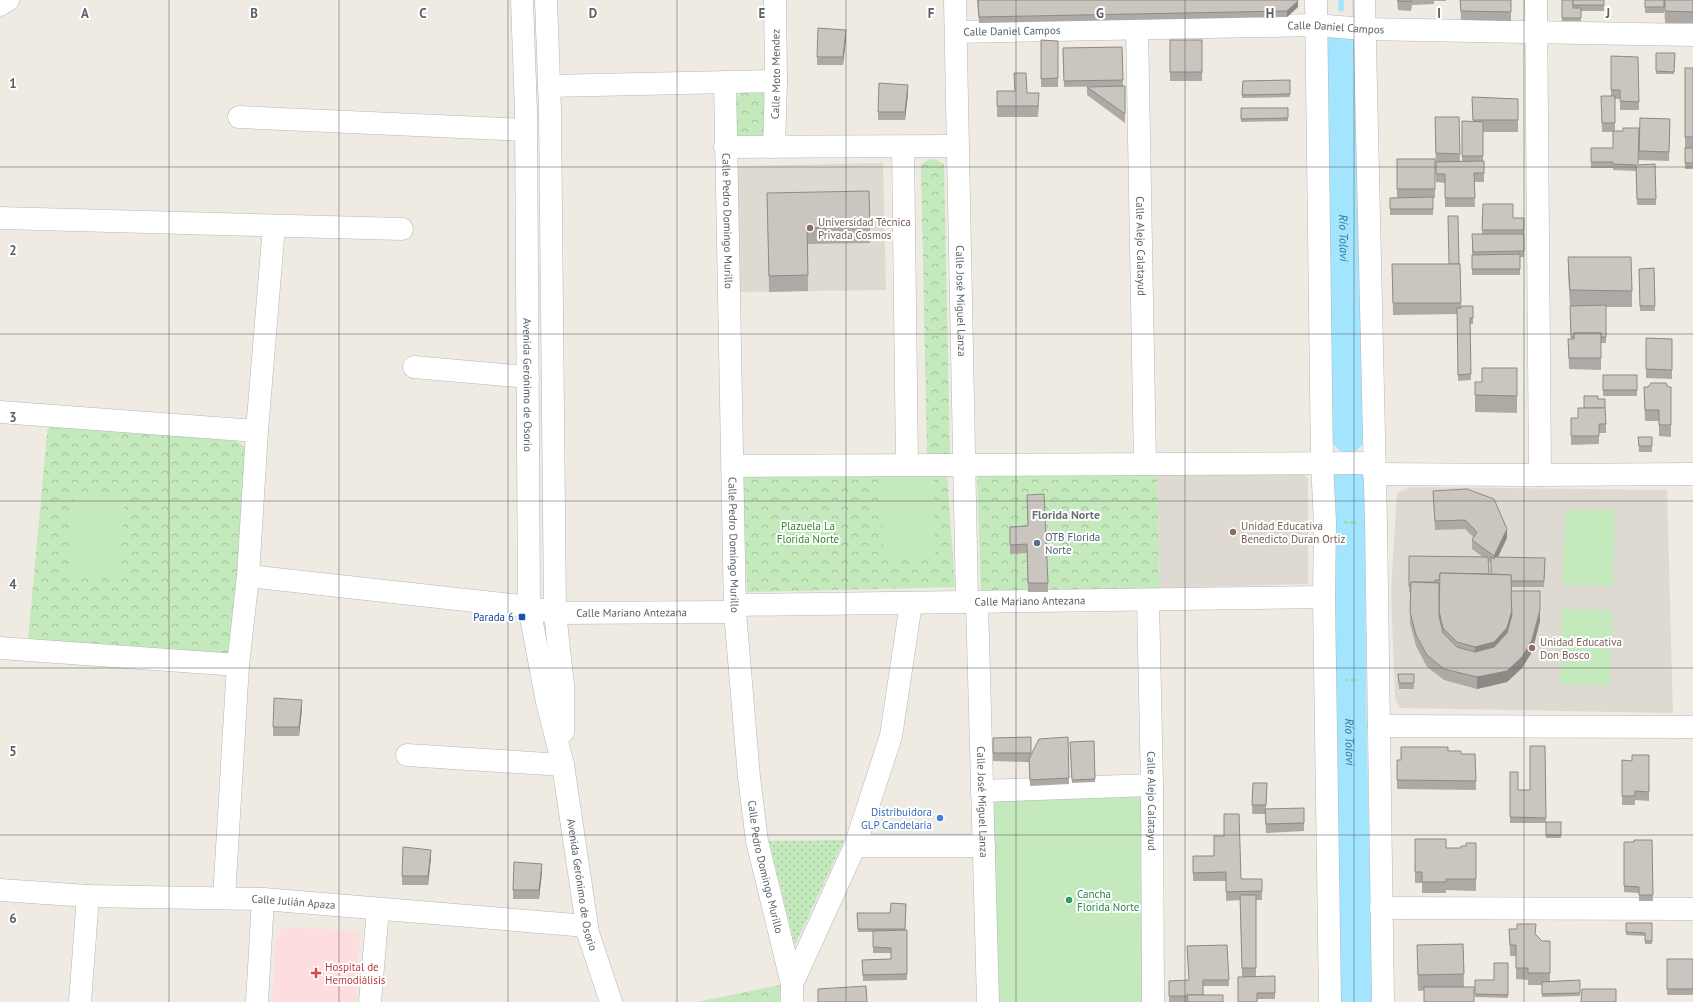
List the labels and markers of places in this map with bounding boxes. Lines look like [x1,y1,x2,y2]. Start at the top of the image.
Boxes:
place label: Universidad Técnica Privada Cosmos [818,215,911,242]
marker: Universidad Técnica Privada Cosmos [805,223,815,233]
place label: Unidad Educativa Benedicto Duran Ortiz [1241,519,1345,546]
marker: Unidad Educativa Benedicto Duran Ortiz [1228,527,1238,537]
place label: OTB Florida Norte [1045,530,1100,557]
marker: OTB Florida Norte [1032,538,1042,548]
place label: Parada 6 [473,610,514,624]
marker: Parada 6 [517,612,527,622]
place label: Unidad Educativa Don Bosco [1540,635,1622,662]
marker: Unidad Educativa Don Bosco [1527,643,1537,653]
place label: Distribuidora GLP Candelaria [861,805,932,832]
marker: Distribuidora GLP Candelaria [935,813,945,823]
place label: Cancha Florida Norte [1077,887,1140,914]
marker: Cancha Florida Norte [1064,895,1074,905]
place label: Hospital de Hemodiálisis [325,960,386,987]
marker: Hospital de Hemodiálisis [310,967,322,979]

